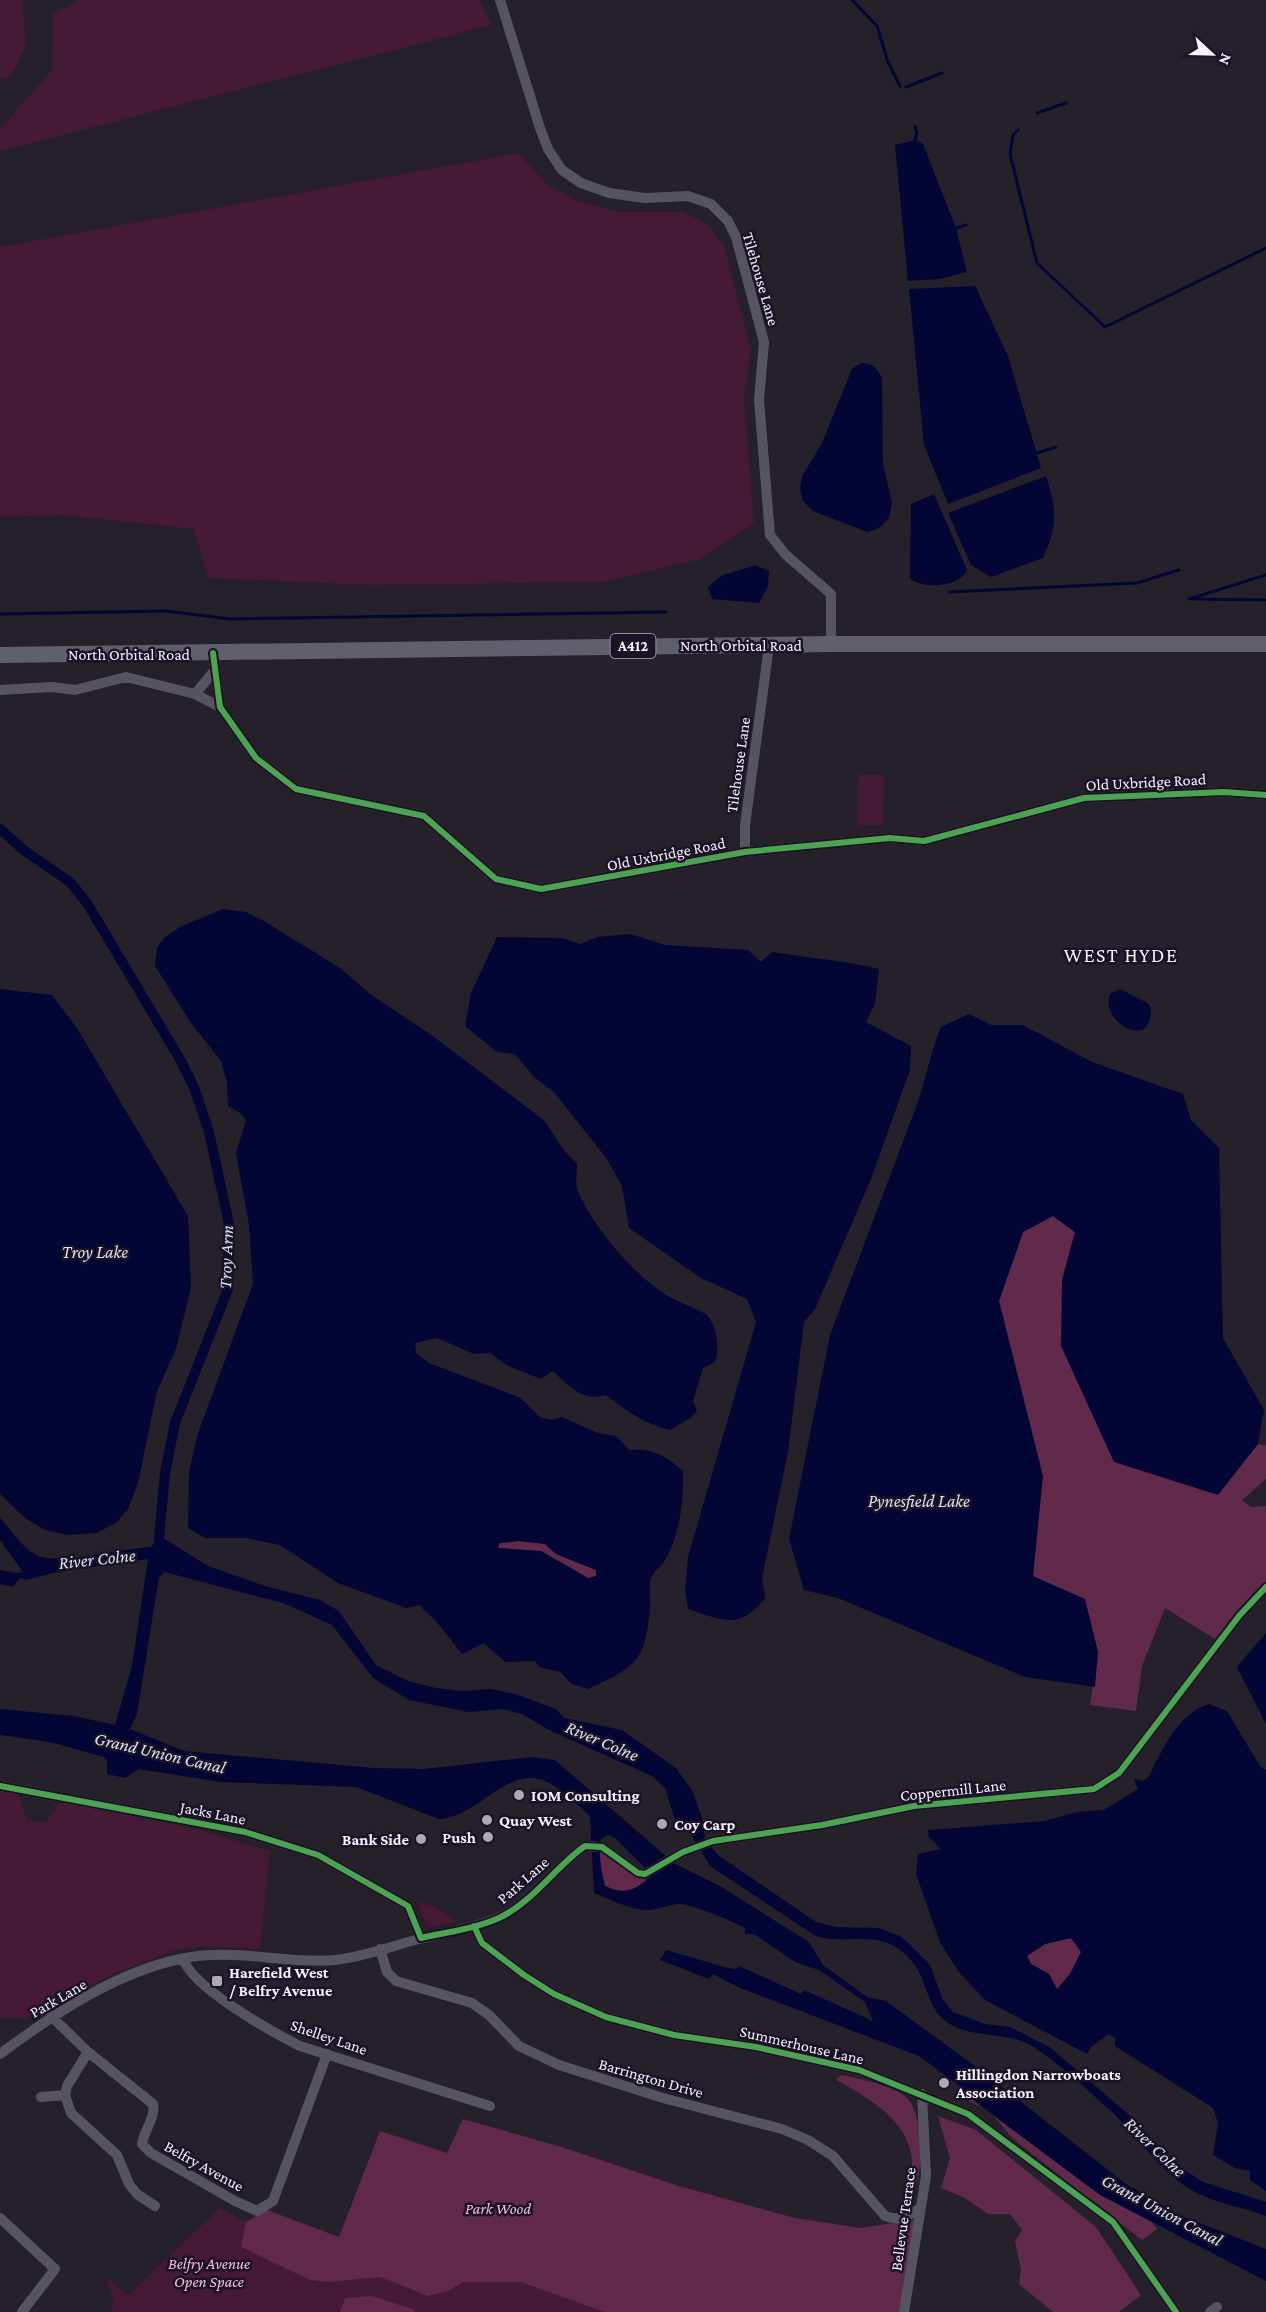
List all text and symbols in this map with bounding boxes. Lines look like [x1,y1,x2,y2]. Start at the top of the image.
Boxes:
north arrow [1182,24,1242,84]
text: N [1215,51,1235,68]
street label: Tilehouse Lane [740,230,782,328]
road number: A412 [610,634,656,658]
street label: North Orbital Road [680,637,803,654]
street label: North Orbital Road [68,646,191,663]
street label: Tilehouse Lane [723,716,753,814]
street label: Old Uxbridge Road [1085,770,1207,795]
street label: Old Uxbridge Road [605,834,728,875]
district label: WEST HYDE [1064,944,1178,966]
water label: Troy Arm [215,1225,237,1289]
water label: Troy Lake [62,1242,128,1262]
water label: Pynesfield Lake [868,1491,970,1511]
water label: River Colne [58,1545,137,1573]
water label: River Colne [563,1717,642,1765]
water label: Grand Union Canal [93,1728,228,1778]
street label: Coppermill Lane [899,1776,1007,1805]
place label: IOM Consulting [531,1787,640,1804]
marker: IOM Consulting [512,1788,526,1802]
street label: Jacks Lane [177,1798,247,1829]
place label: Quay West [499,1812,572,1829]
marker: Quay West [480,1813,494,1827]
place label: Coy Carp [674,1816,736,1833]
marker: Coy Carp [655,1817,669,1831]
place label: Push [442,1829,476,1846]
marker: Push [481,1830,495,1844]
place label: Bank Side [342,1831,410,1848]
marker: Bank Side [414,1832,428,1846]
street label: Park Lane [494,1853,552,1907]
place label: Harefield West / Belfry Avenue [229,1964,333,1999]
marker: Harefield West / Belfry Avenue [210,1974,224,1988]
street label: Park Lane [27,1975,89,2021]
street label: Shelley Lane [288,2016,370,2059]
street label: Summerhouse Lane [738,2022,866,2068]
street label: Barrington Drive [597,2055,705,2102]
place label: Hillingdon Narrowboats Association [955,2066,1121,2101]
marker: Hillingdon Narrowboats Association [937,2076,951,2090]
water label: River Colne [1120,2113,1190,2181]
street label: Belfry Avenue [161,2137,247,2196]
street label: Bellevue Terrace [887,2166,919,2272]
water label: Grand Union Canal [1098,2170,1226,2250]
park label: Park Wood [465,2200,531,2217]
park label: Belfry Avenue Open Space [168,2255,250,2291]

